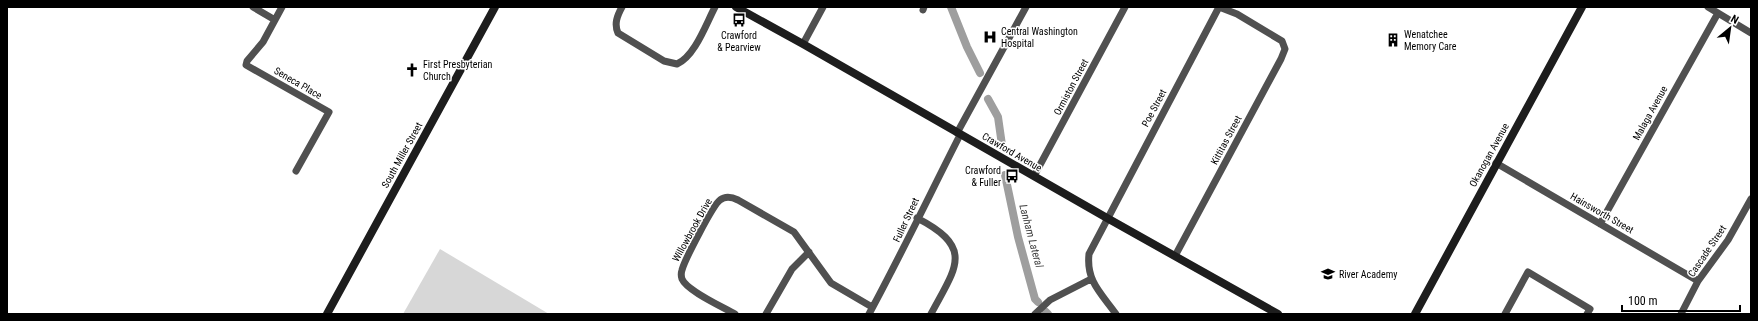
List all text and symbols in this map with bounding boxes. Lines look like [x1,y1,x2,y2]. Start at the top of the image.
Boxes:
north arrow [1710,8,1750,48]
bus stop icon: Crawford & Pearview [731,12,747,28]
text: N [1729,12,1741,27]
place label: Central Washington Hospital [1001,26,1078,49]
hospital icon: Central Washington Hospital [982,29,998,45]
place label: Wenatchee Memory Care [1404,29,1457,52]
place label: Crawford & Pearview [717,30,761,53]
building icon: Wenatchee Memory Care [1385,32,1401,48]
street label: Ormiston Street [1052,57,1090,117]
place label: First Presbyterian Church [423,59,493,82]
church icon: First Presbyterian Church [404,62,420,78]
street label: Seneca Place [272,65,324,101]
street label: Malaga Avenue [1631,84,1670,142]
street label: Poe Street [1140,87,1168,129]
street label: Kittitas Street [1208,114,1244,166]
street label: South Miller Street [379,120,425,190]
street label: Okanogan Avenue [1467,121,1511,189]
street label: Crawford Avenue [980,130,1044,174]
place label: Crawford & Fuller [965,165,1001,188]
bus stop icon: Crawford & Fuller [1004,168,1020,184]
street label: Hainsworth Street [1568,190,1636,236]
street label: Willowbrook Drive [670,196,714,264]
street label: Fuller Street [891,196,921,244]
water label: Lanham Lateral [1016,203,1046,270]
street label: Cascade Street [1686,223,1728,279]
school or university icon: River Academy [1320,266,1336,282]
place label: River Academy [1339,269,1397,280]
scale bar [1622,287,1740,313]
text: 100 m [1628,294,1658,308]

